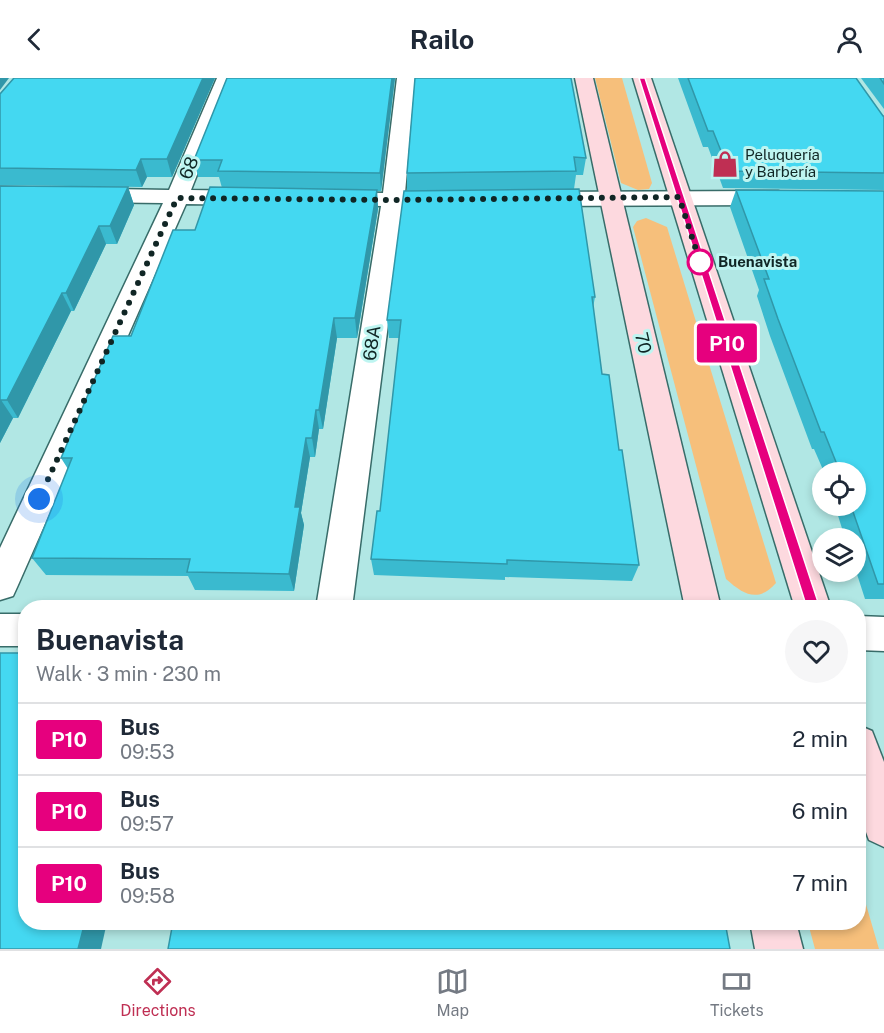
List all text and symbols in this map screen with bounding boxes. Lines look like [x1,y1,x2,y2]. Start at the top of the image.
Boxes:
icon: back [18,23,51,56]
text: Railo [410,23,474,55]
icon: person [833,23,866,56]
place label: Peluquería y Barbería [745,146,820,180]
shop icon: Peluquería y Barbería [710,149,740,179]
street label: 68 [175,153,203,182]
marker: Buenavista [687,249,713,275]
place label: Buenavista [718,253,797,270]
street label: 68A [359,324,384,362]
line badge: P10 [692,324,762,362]
street label: 70 [631,330,656,356]
text: P10 [709,331,745,356]
map controls [812,462,866,582]
button: locate [812,462,866,516]
your location [24,484,54,514]
button: layers [812,528,866,582]
button: heart [785,620,848,683]
text: Buenavista [36,623,184,656]
text: Walk · 3 min · 230 m [36,662,221,686]
text: Bus [120,714,160,740]
text: 2 min [792,726,848,752]
text: P10 [51,727,87,752]
text: 09:53 [120,740,175,764]
text: Bus [120,786,160,812]
text: 6 min [792,798,848,824]
text: P10 [51,799,87,824]
text: 09:57 [120,812,174,836]
text: Bus [120,858,160,884]
text: 7 min [792,870,848,896]
text: P10 [51,871,87,896]
text: 09:58 [120,884,175,908]
tab: Directions [120,965,196,1020]
tab: Map [436,965,469,1020]
tab: Tickets [710,965,764,1020]

